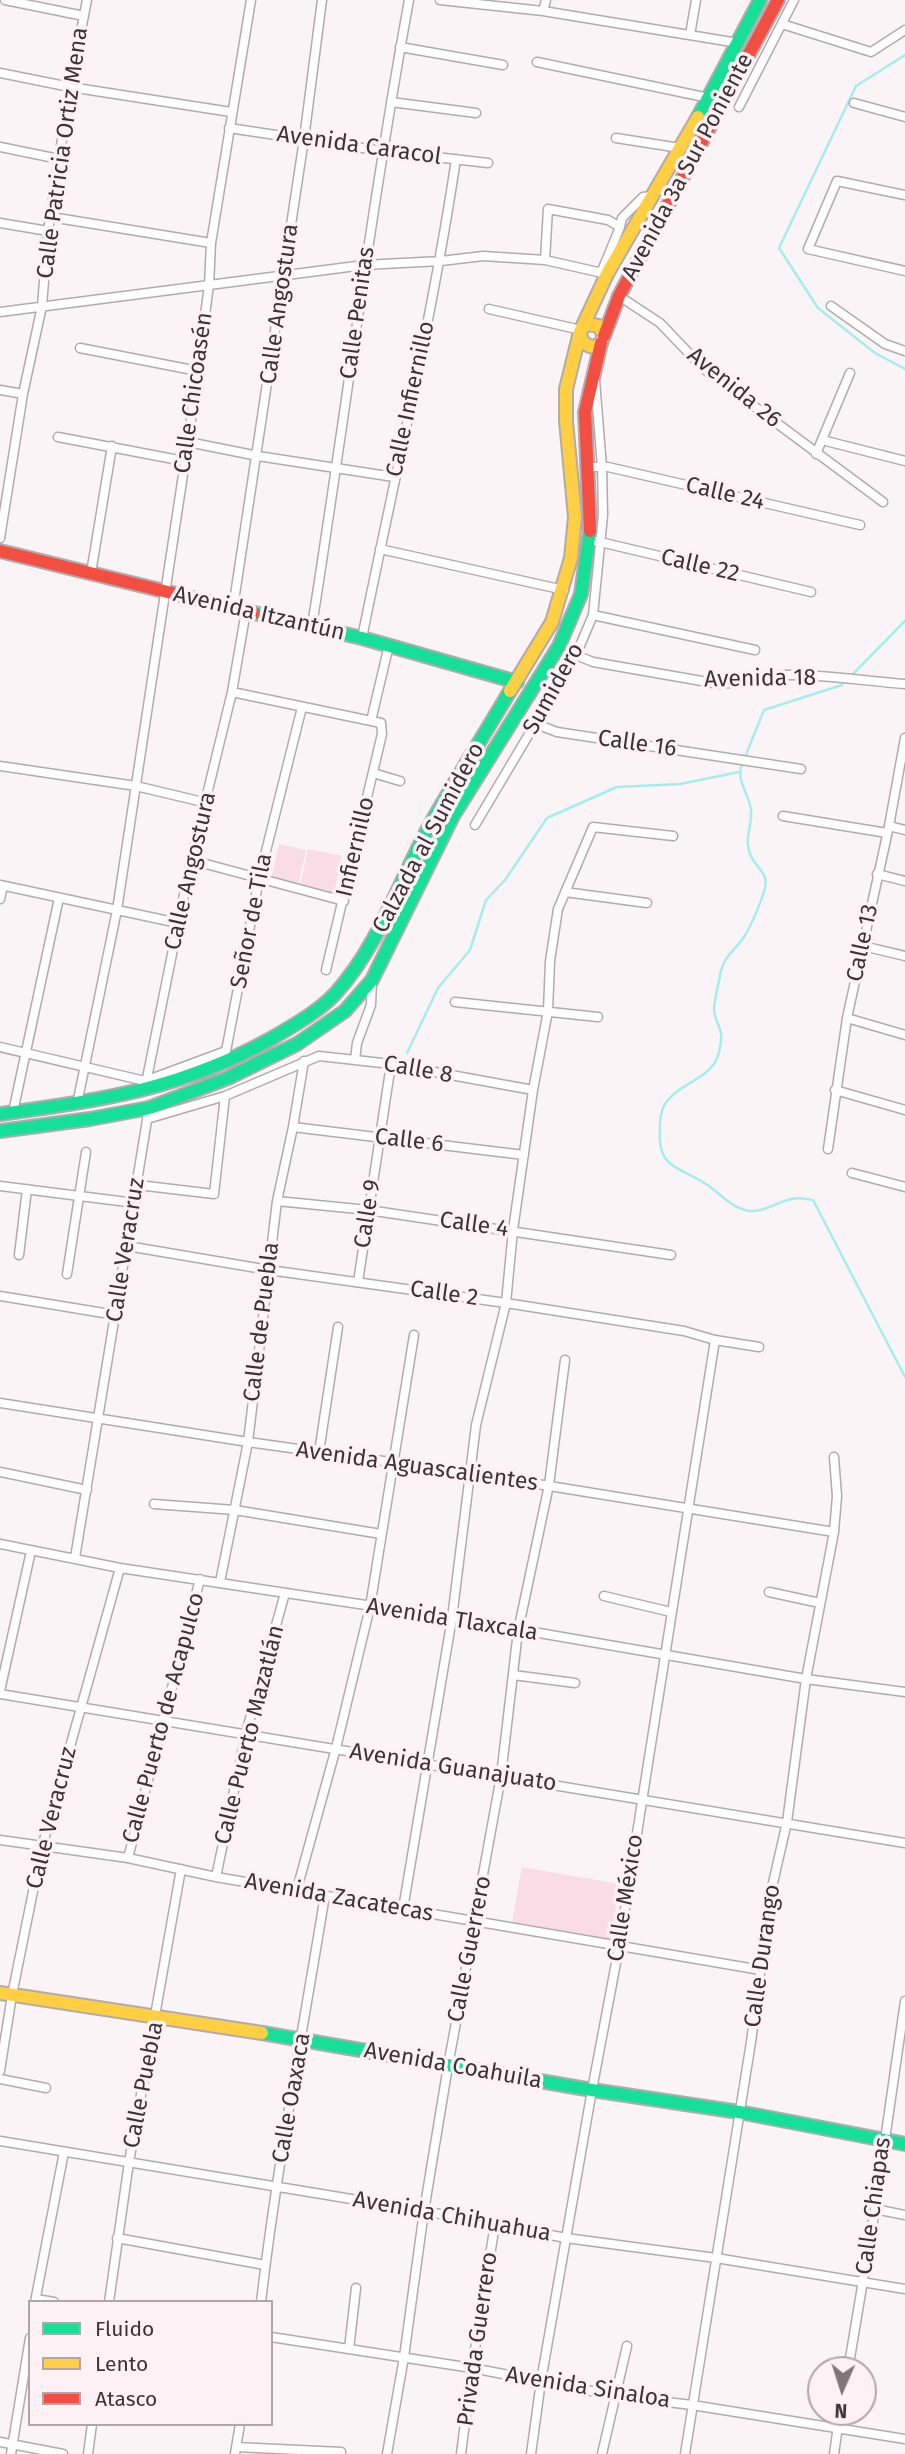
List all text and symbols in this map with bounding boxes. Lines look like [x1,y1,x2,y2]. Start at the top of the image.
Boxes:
street label: Calle Patricia Ortiz Mena [32,26,94,280]
street label: Avenida 3a Sur Poniente [616,49,760,285]
street label: Avenida Caracol [275,121,443,171]
street label: Calle Angostura [255,222,305,386]
street label: Calle Penitas [335,245,381,381]
street label: Calle Chicoasén [169,311,219,475]
street label: Calle Infiernillo [381,319,441,479]
street label: Avenida 26 [681,342,787,434]
street label: Calle 24 [683,472,767,516]
street label: Calle 22 [658,544,742,588]
street label: Avenida Itzantún [171,581,347,647]
street label: Sumidero [518,639,590,739]
street label: Avenida 18 [704,664,816,694]
street label: Calle 16 [596,725,678,763]
street label: Calzada al Sumidero [367,738,491,938]
street label: Calle Angostura [159,789,223,953]
street label: Infiernillo [331,794,381,900]
street label: Señor de Tila [225,851,279,991]
street label: Calle 13 [841,902,885,984]
street label: Calle 8 [381,1050,455,1090]
street label: Calle 6 [373,1123,445,1159]
street label: Calle Veracruz [101,1176,151,1324]
street label: Calle 9 [349,1178,387,1250]
street label: Calle 4 [438,1207,510,1243]
street label: Calle de Puebla [239,1241,285,1403]
street label: Calle 2 [408,1276,480,1312]
street label: Avenida Aguascalientes [294,1436,540,1498]
street label: Calle Puerto de Acapulco [117,1590,211,1846]
street label: Avenida Tlaxcala [364,1593,540,1647]
street label: Calle Puerto Mazatlán [209,1622,291,1848]
street label: Avenida Guanajuato [348,1738,558,1798]
street label: Calle Veracruz [21,1744,83,1892]
street label: Calle México [602,1832,650,1964]
street label: Avenida Zacatecas [243,1868,435,1928]
street label: Calle Guerrero [442,1873,498,2025]
street label: Calle Durango [739,1883,787,2029]
street label: Calle Puebla [118,2019,170,2151]
street label: Calle Oaxaca [267,2031,317,2165]
street label: Avenida Coahuila [362,2037,544,2095]
street label: Calle Chiapas [851,2136,897,2276]
street label: Avenida Chihuahua [351,2186,553,2248]
street label: Privada Guerrero [452,2250,504,2428]
legend [28,2300,273,2426]
text: Fluido [95,2316,154,2342]
text: Lento [95,2351,148,2377]
north arrow [807,2356,877,2426]
street label: Avenida Sinaloa [504,2361,672,2415]
text: Atasco [95,2386,157,2412]
text: N [834,2399,848,2422]

